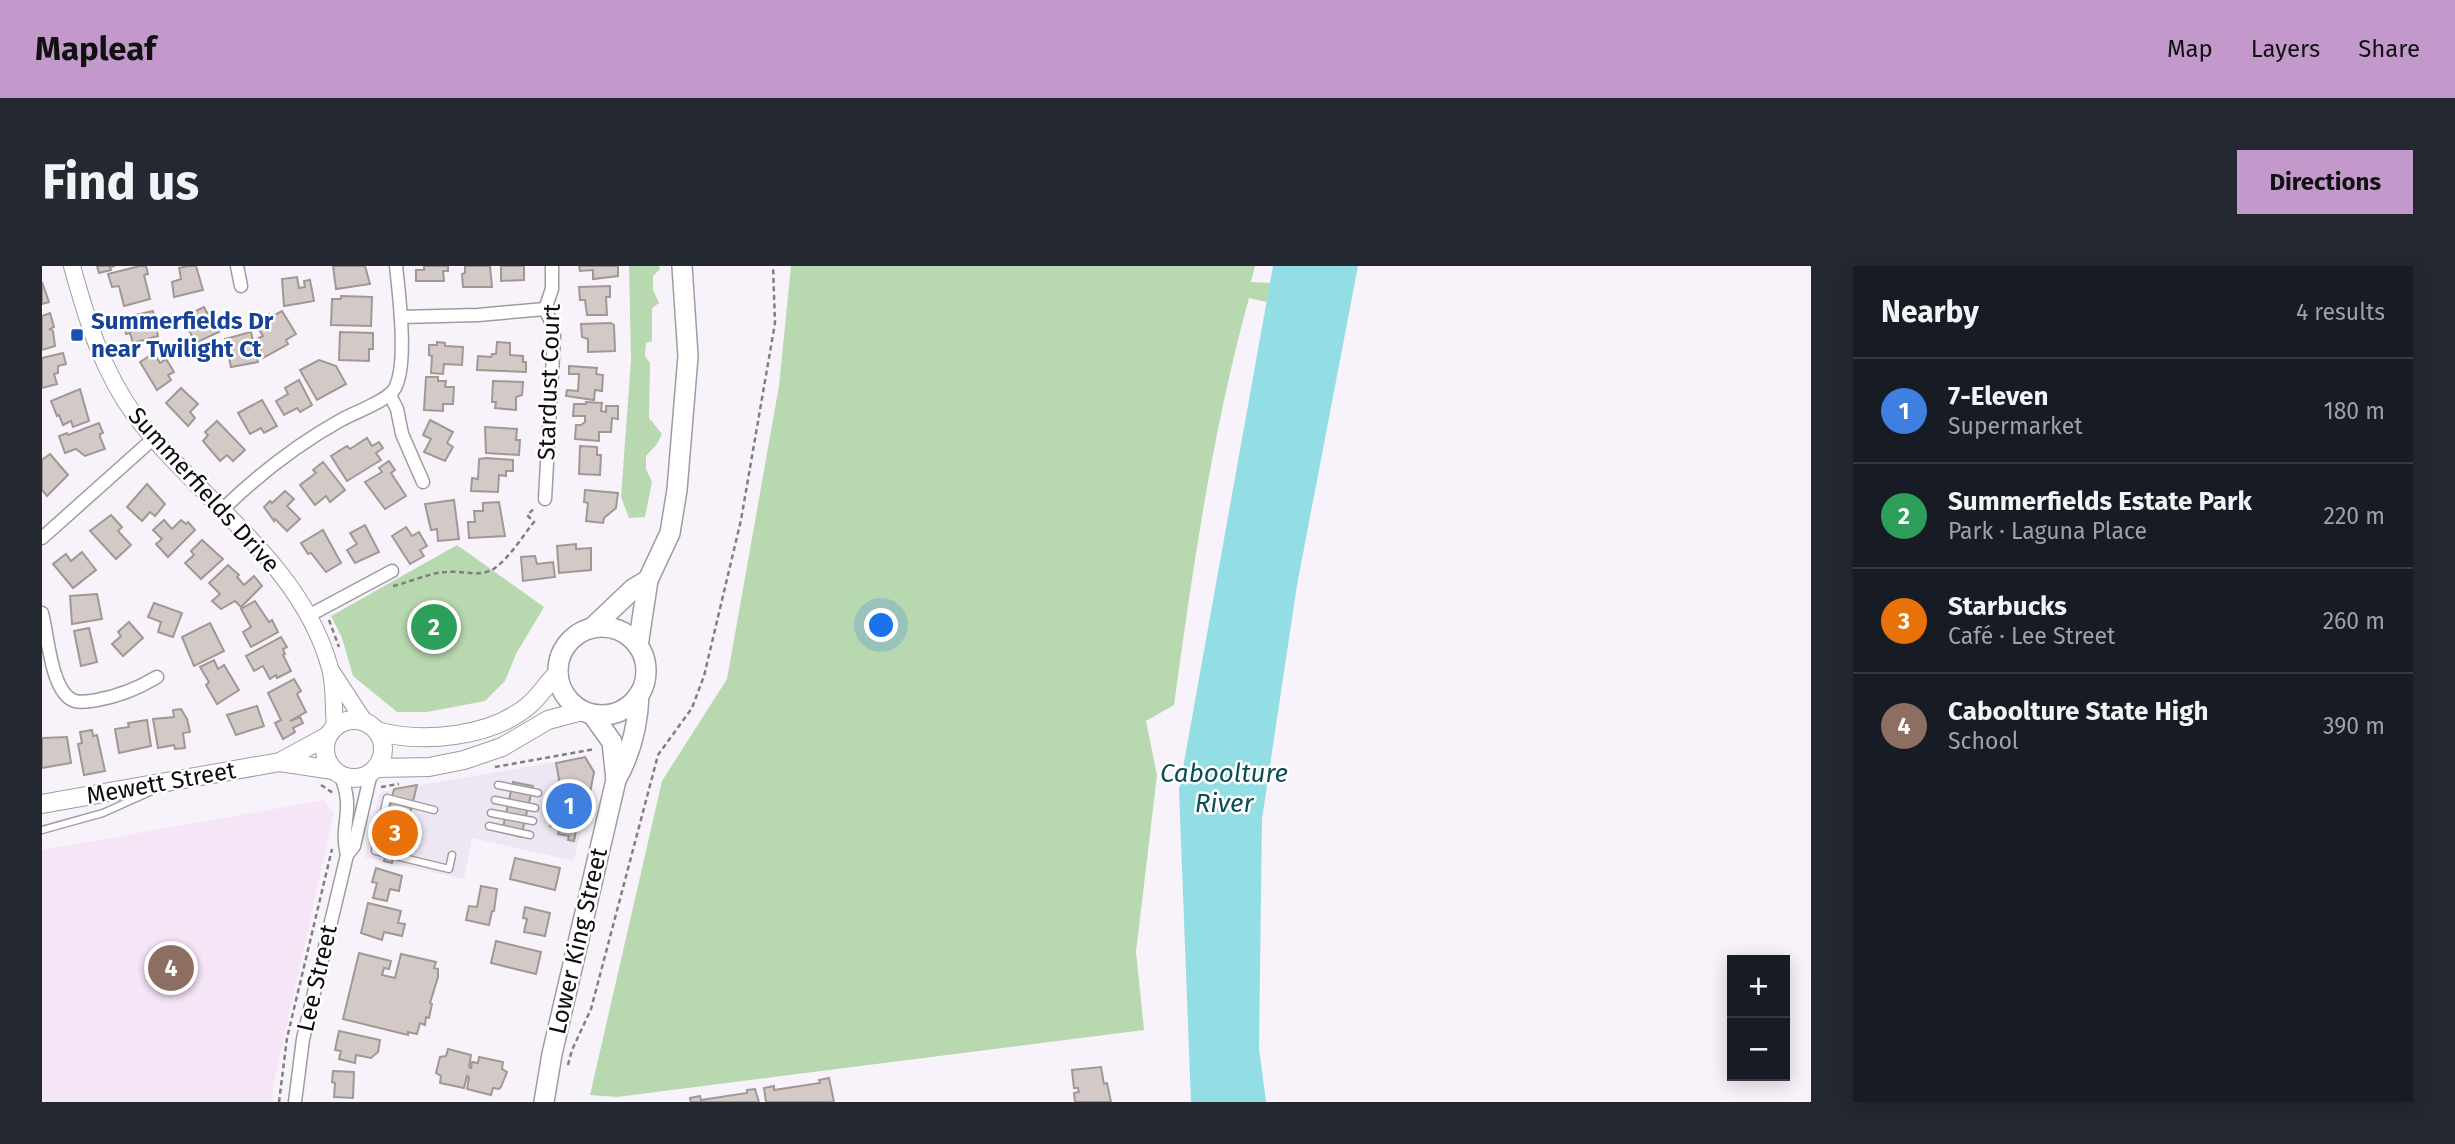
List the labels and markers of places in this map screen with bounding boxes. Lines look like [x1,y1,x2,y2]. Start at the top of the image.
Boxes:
place label: Summerfields Dr near Twilight Ct [91,307,274,363]
marker: Summerfields Dr near Twilight Ct [69,327,85,343]
pin: 2 [411,601,457,653]
pin: 1 [546,780,592,832]
pin: 3 [372,807,418,859]
pin: 4 [148,942,194,994]

